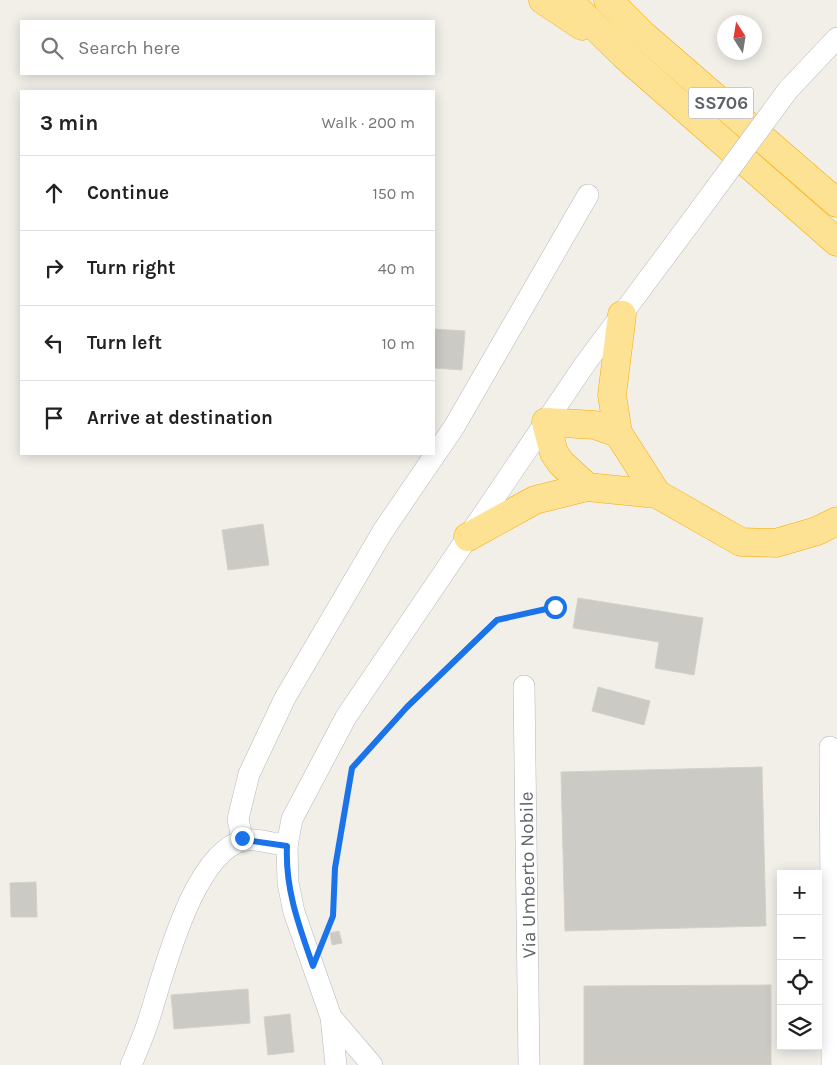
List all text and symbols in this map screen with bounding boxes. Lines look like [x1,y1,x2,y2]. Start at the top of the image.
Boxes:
north arrow [717,15,762,60]
search box [20,20,435,75]
icon: search [38,34,66,62]
text: Search here [78,37,180,59]
road number: SS706 [688,88,754,119]
text: 3 min [40,111,98,135]
text: Walk · 200 m [321,113,415,132]
icon: ahead [40,179,68,207]
text: Continue [87,182,169,204]
text: 150 m [372,184,415,203]
icon: right [40,254,68,282]
text: Turn right [87,257,176,279]
text: 40 m [378,259,415,278]
icon: left [40,329,68,357]
text: Turn left [87,332,162,354]
text: 10 m [381,334,415,353]
icon: arrive [40,404,68,432]
text: Arrive at destination [87,407,273,429]
route start [544,596,567,619]
street label: Via Umberto Nobile [516,791,540,959]
route end [231,827,254,850]
map controls [777,870,822,1050]
button: + [777,870,822,915]
button: − [777,915,822,960]
button: locate [777,960,822,1005]
button: layers [777,1005,822,1050]

